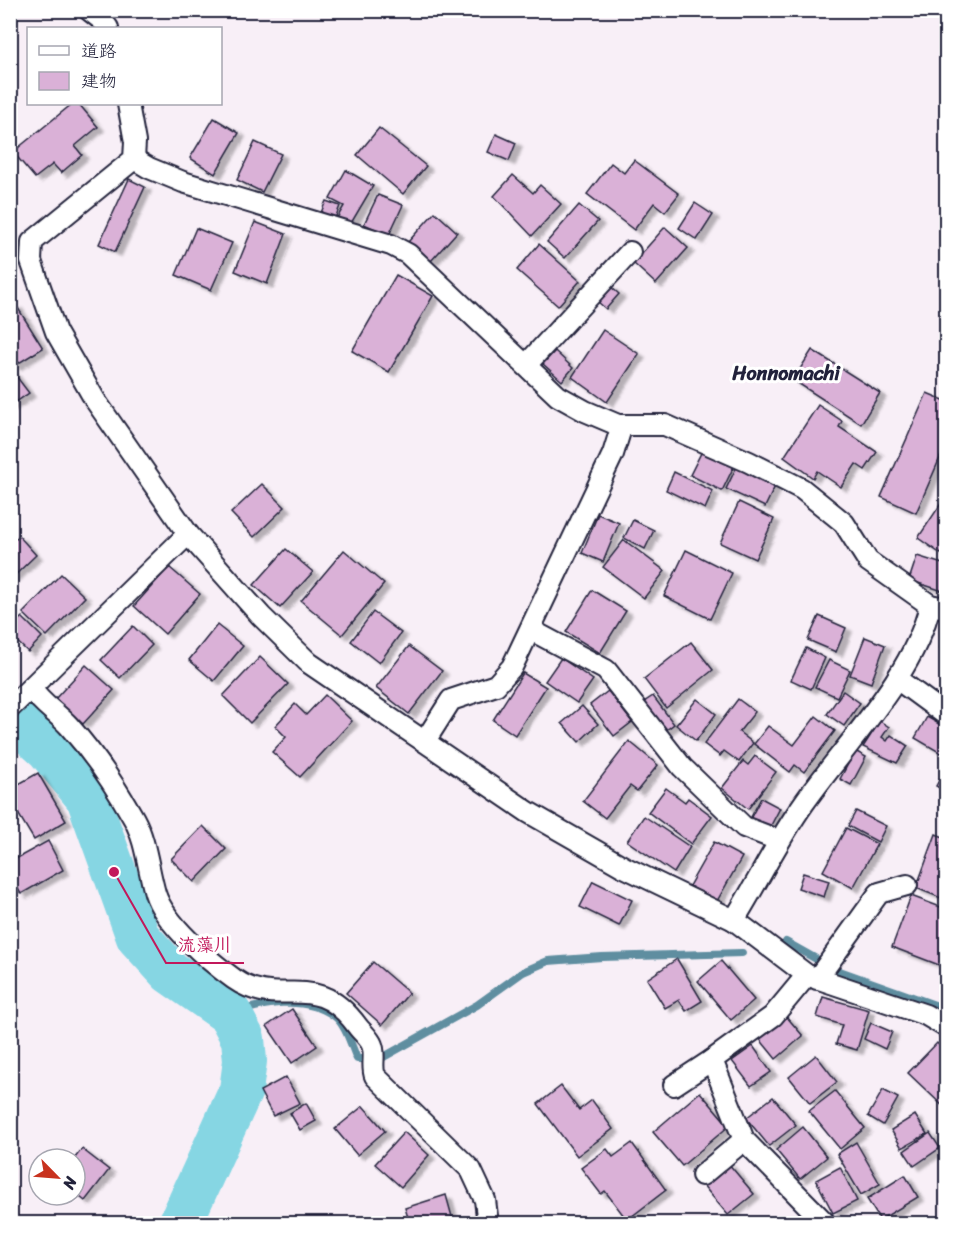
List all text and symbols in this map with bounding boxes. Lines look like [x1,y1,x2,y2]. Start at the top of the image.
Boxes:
legend [27,27,222,105]
text: 道路 [81,35,117,67]
text: 建物 [81,65,117,97]
district label: Honnomachi [731,356,841,391]
callout: 流藻川 [166,927,244,963]
text: 流藻川 [178,929,232,961]
north arrow [27,1147,87,1207]
text: N [54,1171,86,1195]

